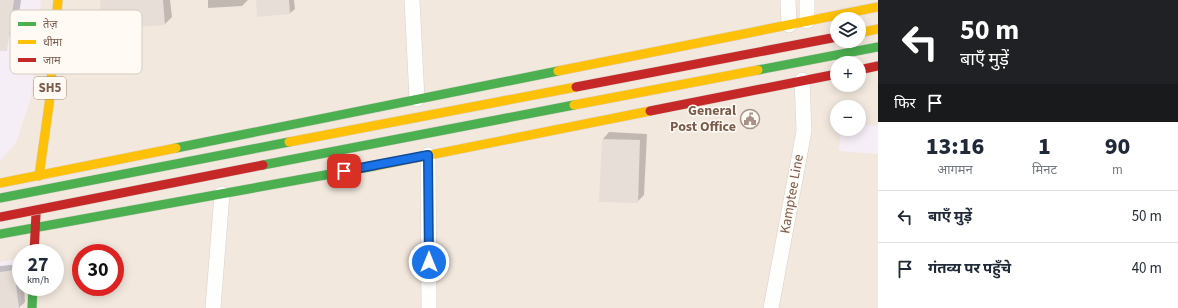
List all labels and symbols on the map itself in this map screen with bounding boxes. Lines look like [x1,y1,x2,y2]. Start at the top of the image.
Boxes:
legend [10,10,142,74]
text: तेज़ [43,17,58,32]
text: धीमा [43,35,62,50]
text: जाम [43,53,61,68]
road number: SH5 [34,77,66,99]
place label: General Post Office [670,101,736,137]
public building icon: General Post Office [739,108,761,130]
street label: Kamptee Line [775,153,809,235]
pin [327,154,361,188]
position arrow [408,241,450,283]
speed limit sign: 30 [72,244,124,296]

